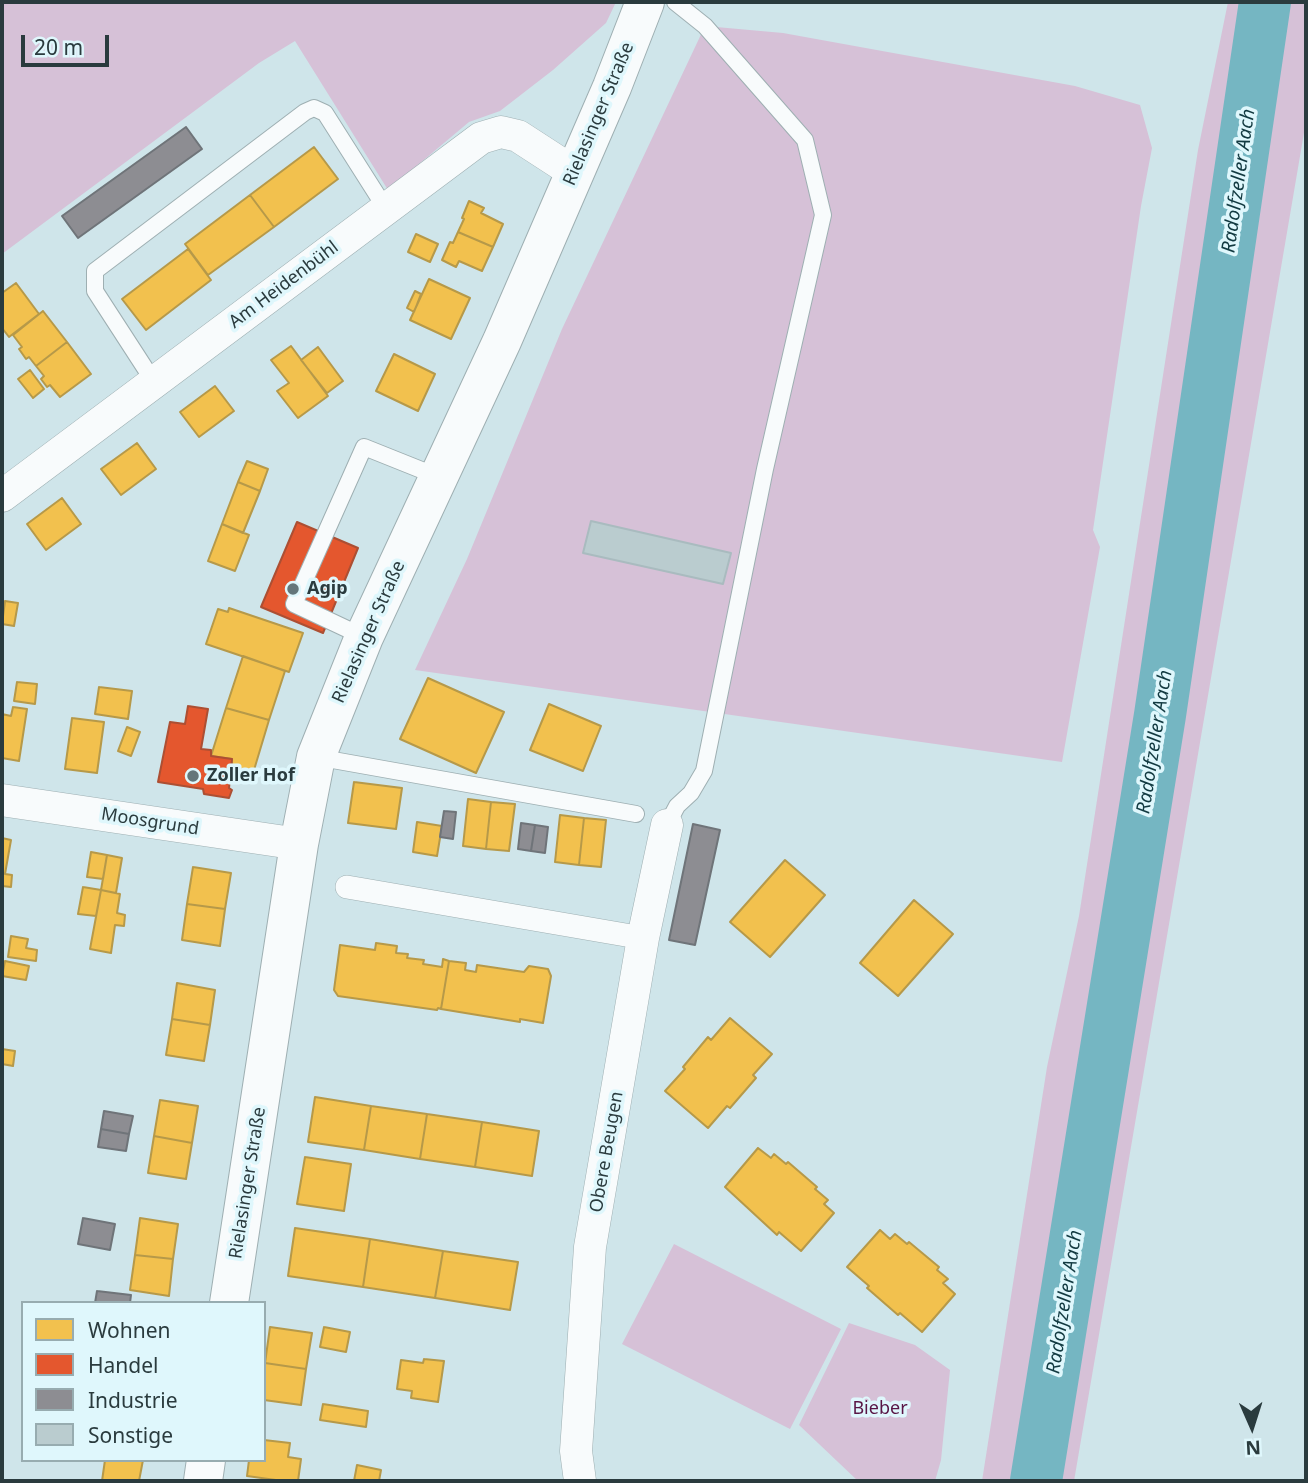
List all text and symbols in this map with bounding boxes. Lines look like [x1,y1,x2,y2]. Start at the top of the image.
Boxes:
scale bar [24,21,112,65]
text: 20 m [34,33,83,61]
street label: Rielasinger Straße [559,39,639,189]
water label: Radolfzeller Aach [1218,108,1260,254]
street label: Am Heidenbühl [225,237,343,333]
street label: Rielasinger Straße [328,557,410,707]
place label: Agip [307,578,348,600]
marker: Agip [285,581,301,597]
water label: Radolfzeller Aach [1132,669,1178,815]
place label: Zoller Hof [207,765,295,787]
marker: Zoller Hof [185,768,201,784]
street label: Moosgrund [100,804,200,840]
street label: Obere Beugen [586,1090,628,1214]
street label: Rielasinger Straße [225,1105,271,1261]
water label: Radolfzeller Aach [1042,1229,1088,1375]
legend [21,1301,266,1462]
text: Wohnen [88,1316,171,1344]
text: Handel [88,1351,159,1379]
text: Industrie [88,1386,178,1414]
north arrow [1217,1392,1287,1462]
park label: Bieber [852,1398,908,1420]
text: Sonstige [88,1421,173,1449]
text: N [1245,1435,1262,1461]

